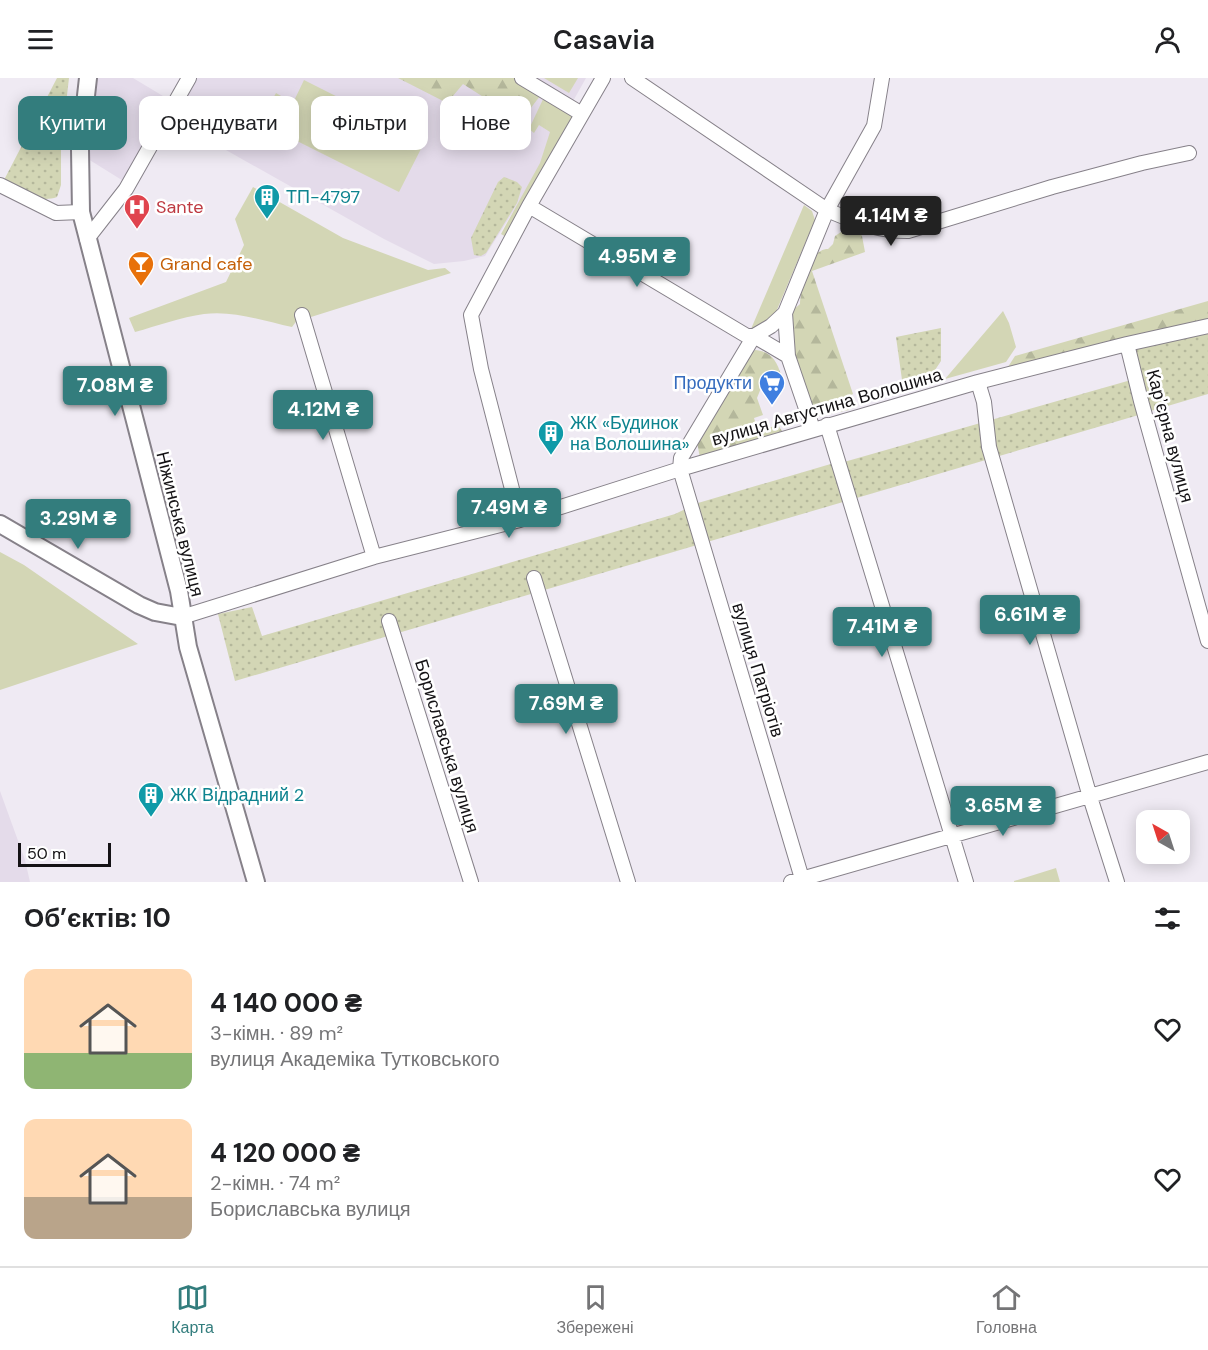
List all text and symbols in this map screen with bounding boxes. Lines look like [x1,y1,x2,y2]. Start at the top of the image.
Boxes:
text: Casavia [553,22,655,57]
icon: menu [24,23,57,56]
icon: person [1151,23,1184,56]
chip: Купити [18,96,127,150]
chip: Орендувати [139,96,299,150]
chip: Фільтри [311,96,428,150]
chip: Нове [440,96,531,150]
building icon: ТП-4797 [252,182,282,220]
place label: ТП-4797 [286,185,360,209]
hospital icon: Sante [122,192,152,230]
place label: Sante [156,195,204,219]
pin: 4.14M ₴ [836,196,946,247]
text: 4.14M ₴ [854,202,928,228]
pin: 4.95M ₴ [582,237,692,288]
text: 4.95M ₴ [598,243,676,269]
bar icon: Grand cafe [126,249,156,287]
place label: Grand cafe [160,252,253,276]
street label: вулиця Августина Волошина [709,362,946,451]
pin: 7.08M ₴ [60,366,170,417]
street label: Карʼєрна вулиця [1141,367,1199,505]
supermarket icon: Продукти [757,368,787,406]
place label: Продукти [674,371,752,395]
text: 7.08M ₴ [77,372,153,398]
pin: 4.12M ₴ [268,390,378,441]
text: 4.12M ₴ [287,396,359,422]
place label: ЖК «Будинок на Волошина» [570,411,690,456]
building icon: ЖК «Будинок на Волошина» [536,418,566,456]
street label: Ніжинська вулиця [150,449,210,599]
pin: 7.49M ₴ [454,488,564,539]
text: 7.49M ₴ [471,494,547,520]
pin: 3.29M ₴ [23,499,133,550]
text: 3.29M ₴ [39,505,117,531]
pin: 6.61M ₴ [975,595,1085,646]
street label: вулиця Патріотів [726,600,790,740]
text: 6.61M ₴ [994,601,1066,627]
pin: 7.41M ₴ [827,607,937,658]
text: 7.41M ₴ [847,613,917,639]
street label: Бориславська вулиця [409,656,485,836]
pin: 7.69M ₴ [511,684,621,735]
text: 7.69M ₴ [529,690,603,716]
building icon: ЖК Відрадний 2 [136,780,166,818]
place label: ЖК Відрадний 2 [170,783,304,807]
pin: 3.65M ₴ [948,786,1058,837]
text: 3.65M ₴ [965,792,1041,818]
north arrow [1136,810,1190,864]
map controls [1136,810,1190,864]
scale bar [18,840,111,868]
text: 50 m [27,843,66,864]
text: Об’єктів: 10 [24,901,171,935]
icon: filters [1151,902,1184,935]
text: 4 140 000 ₴ [210,986,362,1020]
icon: home [72,993,144,1065]
icon: heart [1151,1013,1184,1046]
text: 3-кімн. · 89 m² [210,1020,343,1046]
text: вулиця Академіка Тутковського [210,1046,500,1072]
text: 4 120 000 ₴ [210,1136,360,1170]
icon: home [72,1143,144,1215]
icon: heart [1151,1163,1184,1196]
text: 2-кімн. · 74 m² [210,1170,340,1196]
text: Бориславська вулиця [210,1196,411,1222]
tab: Карта [171,1281,214,1338]
tab: Збережені [556,1281,634,1338]
tab: Головна [976,1281,1037,1338]

